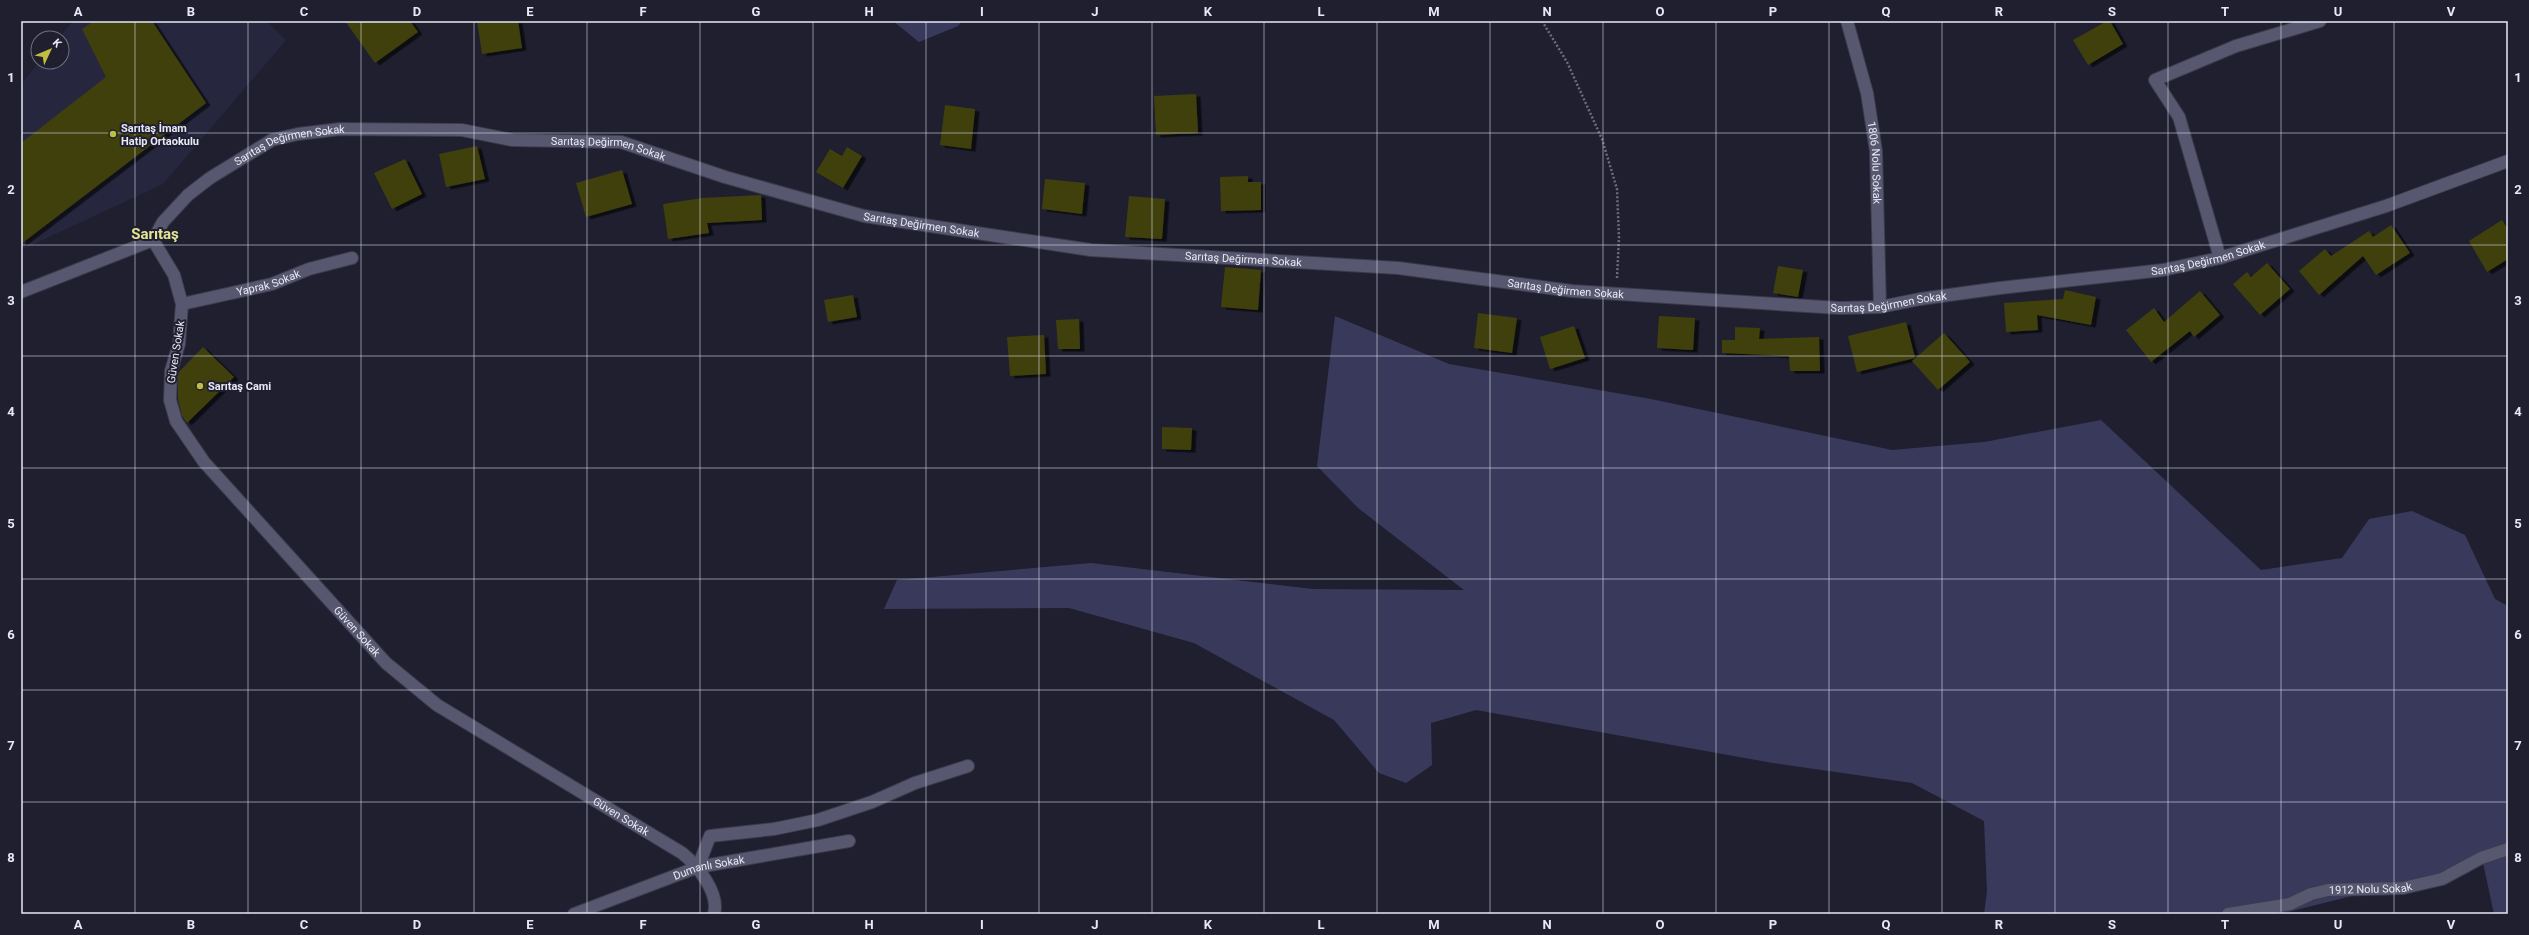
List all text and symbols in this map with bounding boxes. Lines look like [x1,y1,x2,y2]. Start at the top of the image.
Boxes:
text: A [74,4,83,19]
text: B [187,4,195,19]
text: C [300,4,309,19]
text: D [413,4,421,19]
text: E [526,4,534,19]
text: F [639,4,647,19]
text: G [752,4,761,19]
text: H [864,4,874,19]
text: I [980,4,984,19]
text: J [1091,4,1099,19]
text: K [1204,4,1213,19]
text: L [1317,4,1325,19]
text: M [1428,4,1440,19]
text: N [1542,4,1552,19]
text: O [1656,4,1665,19]
text: P [1769,4,1777,19]
text: Q [1882,4,1891,19]
text: R [1995,4,2004,19]
text: S [2108,4,2116,19]
text: T [2221,4,2229,19]
text: U [2334,4,2342,19]
text: V [2447,4,2456,19]
north arrow [30,30,70,70]
text: K [50,36,65,51]
text: 1 [7,70,15,85]
text: 1 [2514,70,2522,85]
street label: 1806 Nolu Sokak [1865,120,1884,205]
place label: Sarıtaş İmam Hatip Ortaokulu [121,121,199,148]
street label: Sarıtaş Değirmen Sokak [232,122,345,168]
marker: Sarıtaş İmam Hatip Ortaokulu [108,129,118,139]
street label: Sarıtaş Değirmen Sokak [551,134,668,163]
text: 2 [7,182,15,197]
text: 2 [2514,182,2522,197]
street label: Sarıtaş Değirmen Sokak [863,210,981,240]
district label: Sarıtaş [131,225,179,243]
street label: Sarıtaş Değirmen Sokak [2150,238,2267,278]
street label: Sarıtaş Değirmen Sokak [1185,249,1303,269]
street label: Yaprak Sokak [235,267,303,298]
street label: Sarıtaş Değirmen Sokak [1507,276,1625,301]
street label: Sarıtaş Değirmen Sokak [1830,289,1948,315]
text: 3 [7,293,15,308]
text: 3 [2514,293,2522,308]
street label: Güven Sokak [165,319,187,384]
place label: Sarıtaş Cami [208,380,271,393]
marker: Sarıtaş Cami [195,381,205,391]
text: 4 [7,404,15,419]
text: 4 [2514,404,2522,419]
text: 5 [7,516,15,531]
text: 5 [2514,516,2522,531]
street label: Güven Sokak [331,603,384,659]
text: 6 [7,627,15,642]
text: 6 [2514,627,2522,642]
text: 7 [7,738,15,753]
text: 7 [2514,738,2522,753]
street label: Güven Sokak [591,794,652,838]
text: 8 [7,850,15,865]
text: 8 [2514,850,2522,865]
street label: Dumanlı Sokak [671,853,746,882]
street label: 1912 Nolu Sokak [2329,880,2414,896]
text: A [74,917,83,932]
text: B [187,917,195,932]
text: C [300,917,309,932]
text: D [413,917,421,932]
text: E [526,917,534,932]
text: F [639,917,647,932]
text: G [752,917,761,932]
text: H [864,917,874,932]
text: I [980,917,984,932]
text: J [1091,917,1099,932]
text: K [1204,917,1213,932]
text: L [1317,917,1325,932]
text: M [1428,917,1440,932]
text: N [1542,917,1552,932]
text: O [1656,917,1665,932]
text: P [1769,917,1777,932]
text: Q [1882,917,1891,932]
text: R [1995,917,2004,932]
text: S [2108,917,2116,932]
text: T [2221,917,2229,932]
text: U [2334,917,2342,932]
text: V [2447,917,2456,932]

